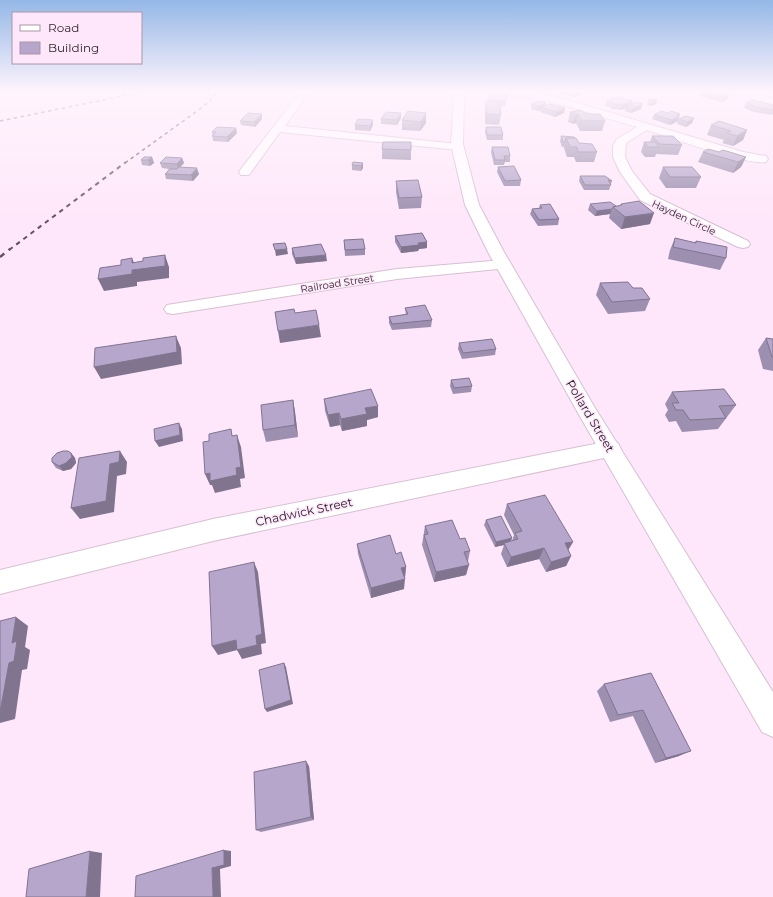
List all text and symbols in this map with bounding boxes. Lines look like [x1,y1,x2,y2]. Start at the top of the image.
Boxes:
legend [12,12,142,64]
text: Road [48,20,79,35]
text: Building [48,40,99,55]
street label: Hayden Circle [650,197,718,238]
street label: Railroad Street [299,271,375,296]
street label: Pollard Street [563,377,618,455]
street label: Chadwick Street [254,494,354,529]

